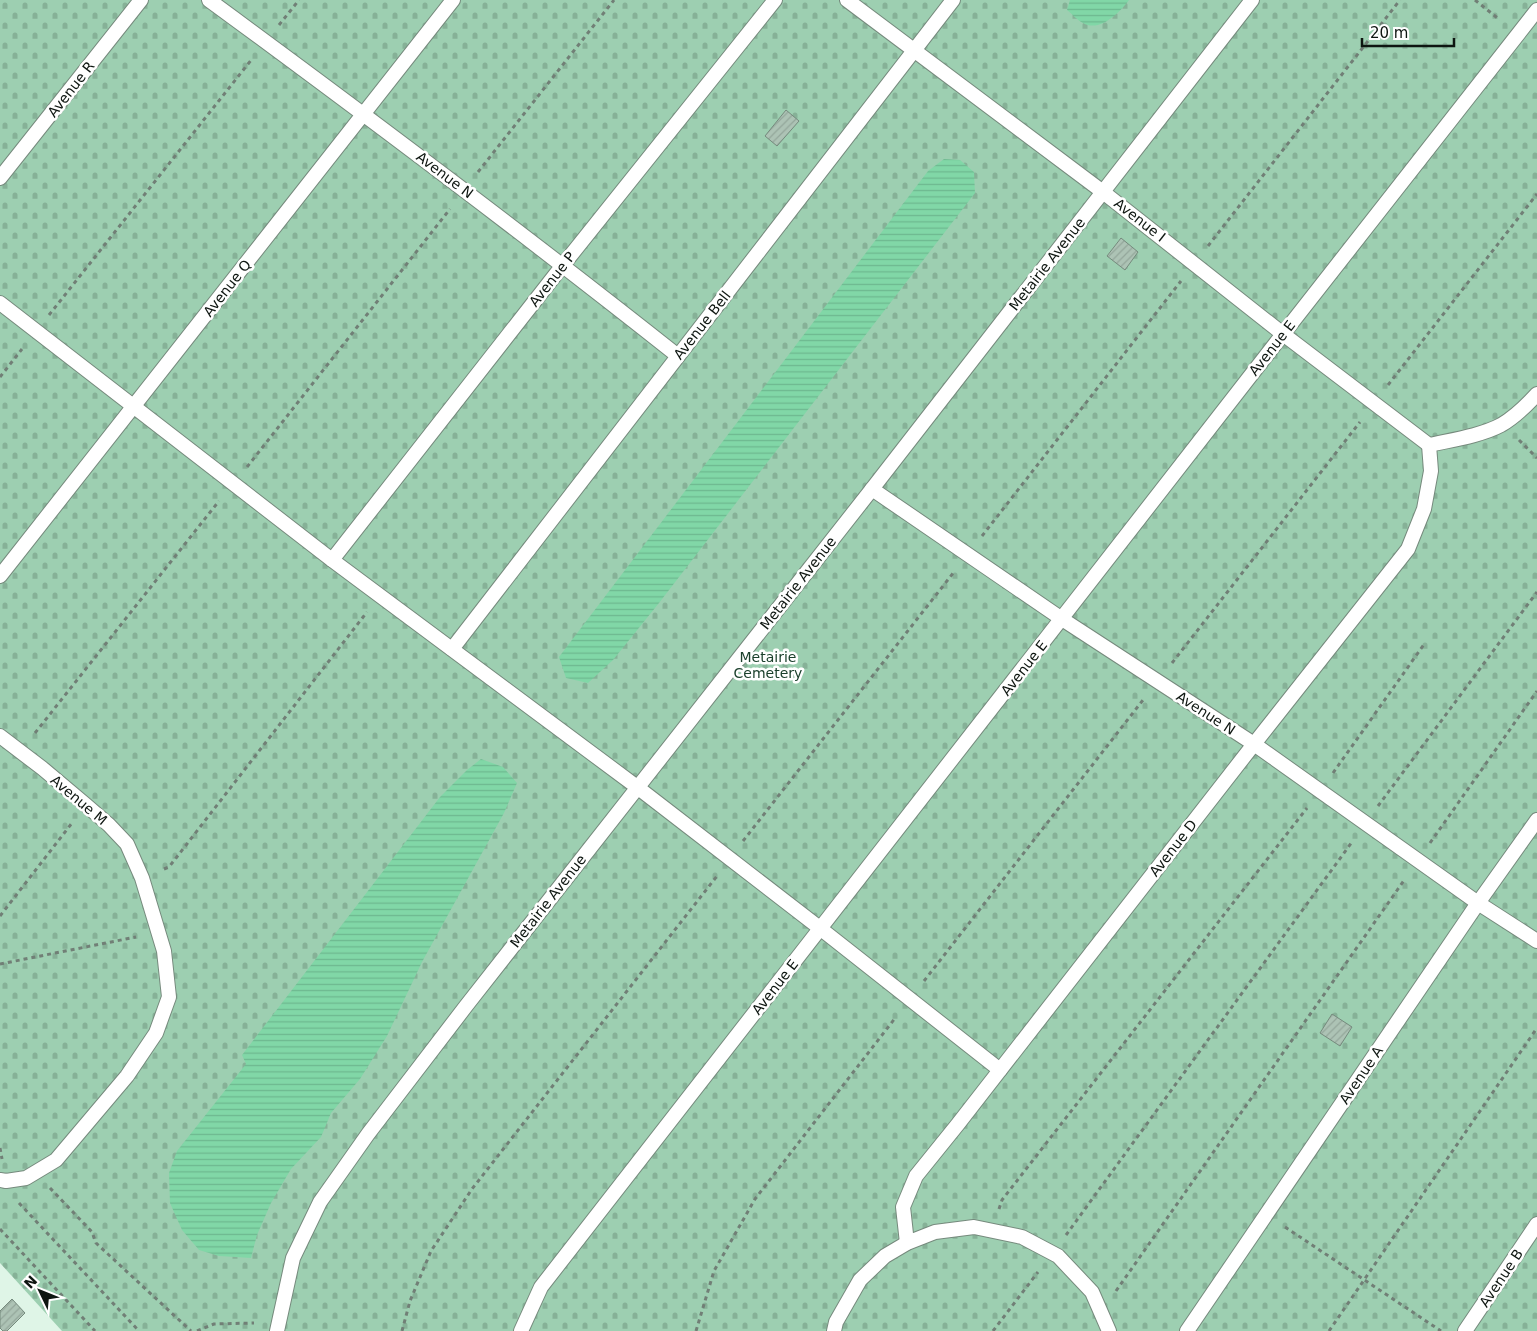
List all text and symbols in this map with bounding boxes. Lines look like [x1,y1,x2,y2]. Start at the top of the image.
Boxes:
scale bar [1362,15,1454,47]
text: 20 m [1370,24,1408,42]
street label: Avenue R [44,58,98,120]
street label: Avenue N [413,148,477,202]
street label: Avenue I [1111,195,1169,245]
street label: Metairie Avenue [1006,214,1088,314]
street label: Avenue P [526,248,578,310]
street label: Avenue Q [200,256,254,320]
street label: Avenue Bell [670,288,734,362]
street label: Avenue E [1246,317,1298,379]
street label: Metairie Avenue [757,533,839,633]
street label: Avenue E [998,637,1050,699]
park label: Metairie Cemetery [734,649,802,681]
street label: Avenue N [1174,688,1238,738]
street label: Avenue M [48,772,110,828]
street label: Avenue D [1146,817,1200,879]
street label: Metairie Avenue [507,851,589,951]
street label: Avenue E [749,956,801,1018]
street label: Avenue A [1336,1043,1386,1107]
street label: Avenue B [1476,1246,1526,1310]
north arrow [15,1266,65,1316]
text: N [21,1272,40,1292]

